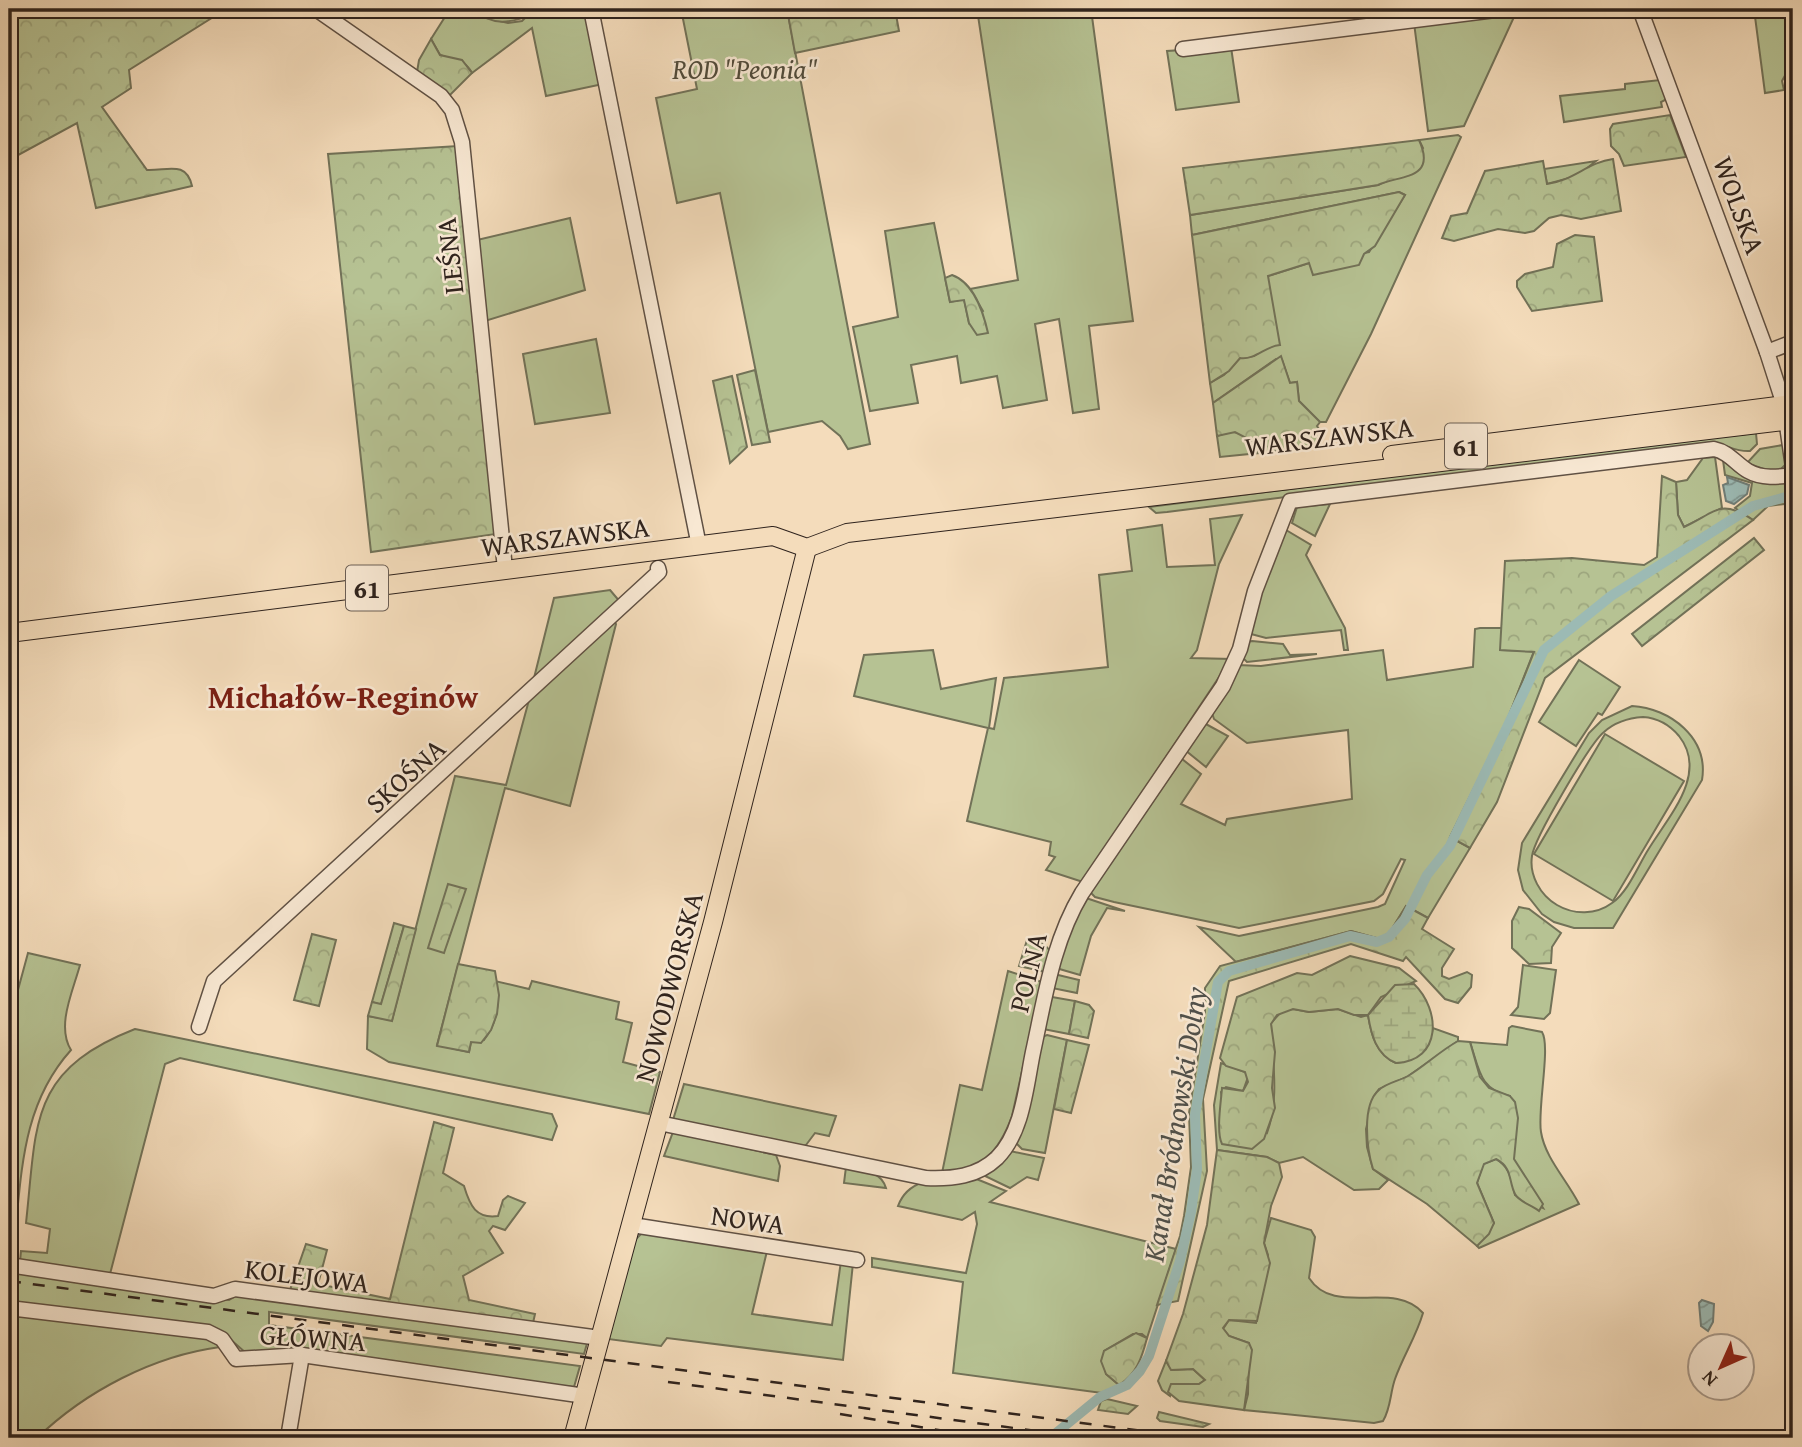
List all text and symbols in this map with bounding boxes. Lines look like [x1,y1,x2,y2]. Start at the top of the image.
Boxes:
park label: ROD "Peonia" [671,48,818,89]
street label: WOLSKA [1703,150,1777,260]
street label: LEŚNA [425,216,473,296]
street label: WARSZAWSKA [1242,405,1416,467]
road number: 61 [1445,424,1487,468]
street label: WARSZAWSKA [478,505,652,567]
road number: 61 [346,566,388,610]
district label: Michałów-Reginów [208,673,478,720]
street label: SKOŚNA [356,728,454,822]
street label: NOWODWORSKA [623,887,713,1087]
street label: POLNA [997,928,1057,1016]
water label: Kanał Bródnowski Dolny [1130,983,1217,1266]
street label: NOWA [709,1194,787,1244]
street label: KOLEJOWA [242,1247,372,1303]
street label: GŁÓWNA [259,1313,367,1361]
north arrow [1686,1332,1756,1402]
text: N [1694,1364,1723,1393]

